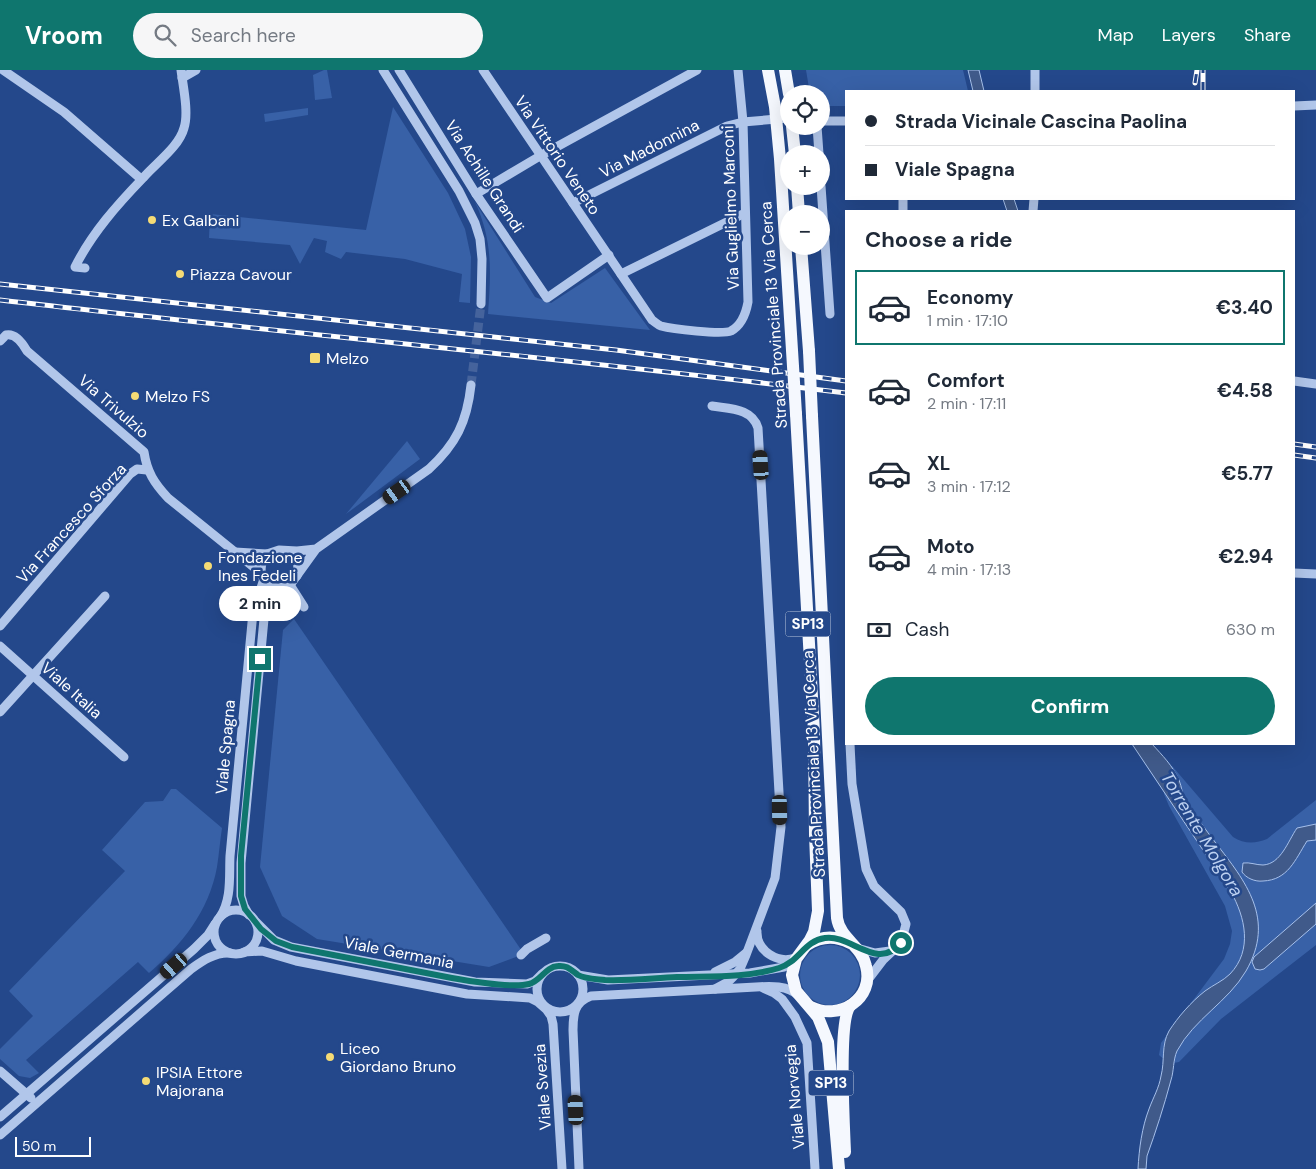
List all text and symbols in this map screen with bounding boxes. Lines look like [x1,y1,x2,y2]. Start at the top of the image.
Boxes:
search box [133,13,483,58]
text: Vroom [25,20,103,51]
icon: search [151,21,179,49]
text: Search here [191,23,296,48]
text: Map [1098,23,1134,47]
text: Layers [1162,23,1216,47]
text: Share [1244,23,1291,47]
map controls [780,85,830,255]
button: locate [780,85,830,135]
street label: Via Vittorio Veneto [510,92,605,219]
text: Strada Vicinale Cascina Paolina [895,109,1187,134]
street label: Via Madonnina [596,114,703,183]
street label: Via Achille Grandi [440,116,529,237]
street label: Via Guglielmo Marconi [717,125,744,291]
button: + [780,145,830,195]
text: Viale Spagna [895,157,1015,182]
street label: Strada Provinciale 13 Via Cerca [755,201,792,429]
button: − [780,205,830,255]
place label: Ex Galbani [162,210,239,231]
marker: Ex Galbani [146,214,158,226]
text: Choose a ride [865,225,1013,254]
place label: Piazza Cavour [190,264,292,285]
marker: Piazza Cavour [174,268,186,280]
icon: car [867,285,912,330]
text: Economy [927,285,1014,310]
text: €3.40 [1216,295,1273,320]
text: 1 min · 17:10 [927,310,1008,331]
place label: Melzo [326,348,369,369]
marker: Melzo [308,351,322,365]
icon: car [867,368,912,413]
text: Comfort [927,368,1005,393]
street label: Via Trivulzio [74,370,153,443]
text: €4.58 [1217,378,1273,403]
place label: Melzo FS [145,386,210,407]
marker: Melzo FS [129,390,141,402]
text: 2 min · 17:11 [927,393,1006,414]
car [752,450,769,480]
icon: car [867,451,912,496]
text: XL [927,451,950,476]
street label: Via Francesco Sforza [12,459,131,588]
text: €5.77 [1222,461,1273,486]
text: 3 min · 17:12 [927,476,1011,497]
car [380,477,413,507]
icon: car [867,534,912,579]
text: Moto [927,534,975,559]
text: €2.94 [1218,544,1273,569]
place label: Fondazione Ines Fedeli [218,547,303,586]
text: 4 min · 17:13 [927,559,1011,580]
marker: Fondazione Ines Fedeli [202,560,214,572]
callout: 2 min [219,586,301,622]
text: 2 min [239,593,281,614]
road number: SP13 [786,612,830,636]
icon: cash [865,616,893,644]
text: Cash [905,617,949,642]
text: 630 m [1226,619,1275,640]
route end [249,648,271,670]
street label: Strada Provinciale 13 Via Cerca [797,650,830,878]
street label: Viale Italia [37,657,107,723]
button: Confirm [865,677,1275,735]
street label: Viale Spagna [211,699,240,795]
water label: Torrente Molgora [1155,767,1249,901]
car [772,795,787,825]
street label: Viale Germania [342,931,456,973]
route start [890,932,912,954]
car [157,950,190,982]
place label: Liceo Giordano Bruno [340,1038,456,1077]
street label: Viale Svezia [529,1043,556,1131]
street label: Viale Norvegia [779,1044,810,1150]
marker: Liceo Giordano Bruno [324,1051,336,1063]
place label: IPSIA Ettore Majorana [156,1062,242,1101]
road number: SP13 [808,1070,854,1096]
marker: IPSIA Ettore Majorana [140,1075,152,1087]
car [567,1095,584,1125]
scale bar [15,1134,91,1157]
text: 50 m [22,1137,56,1155]

